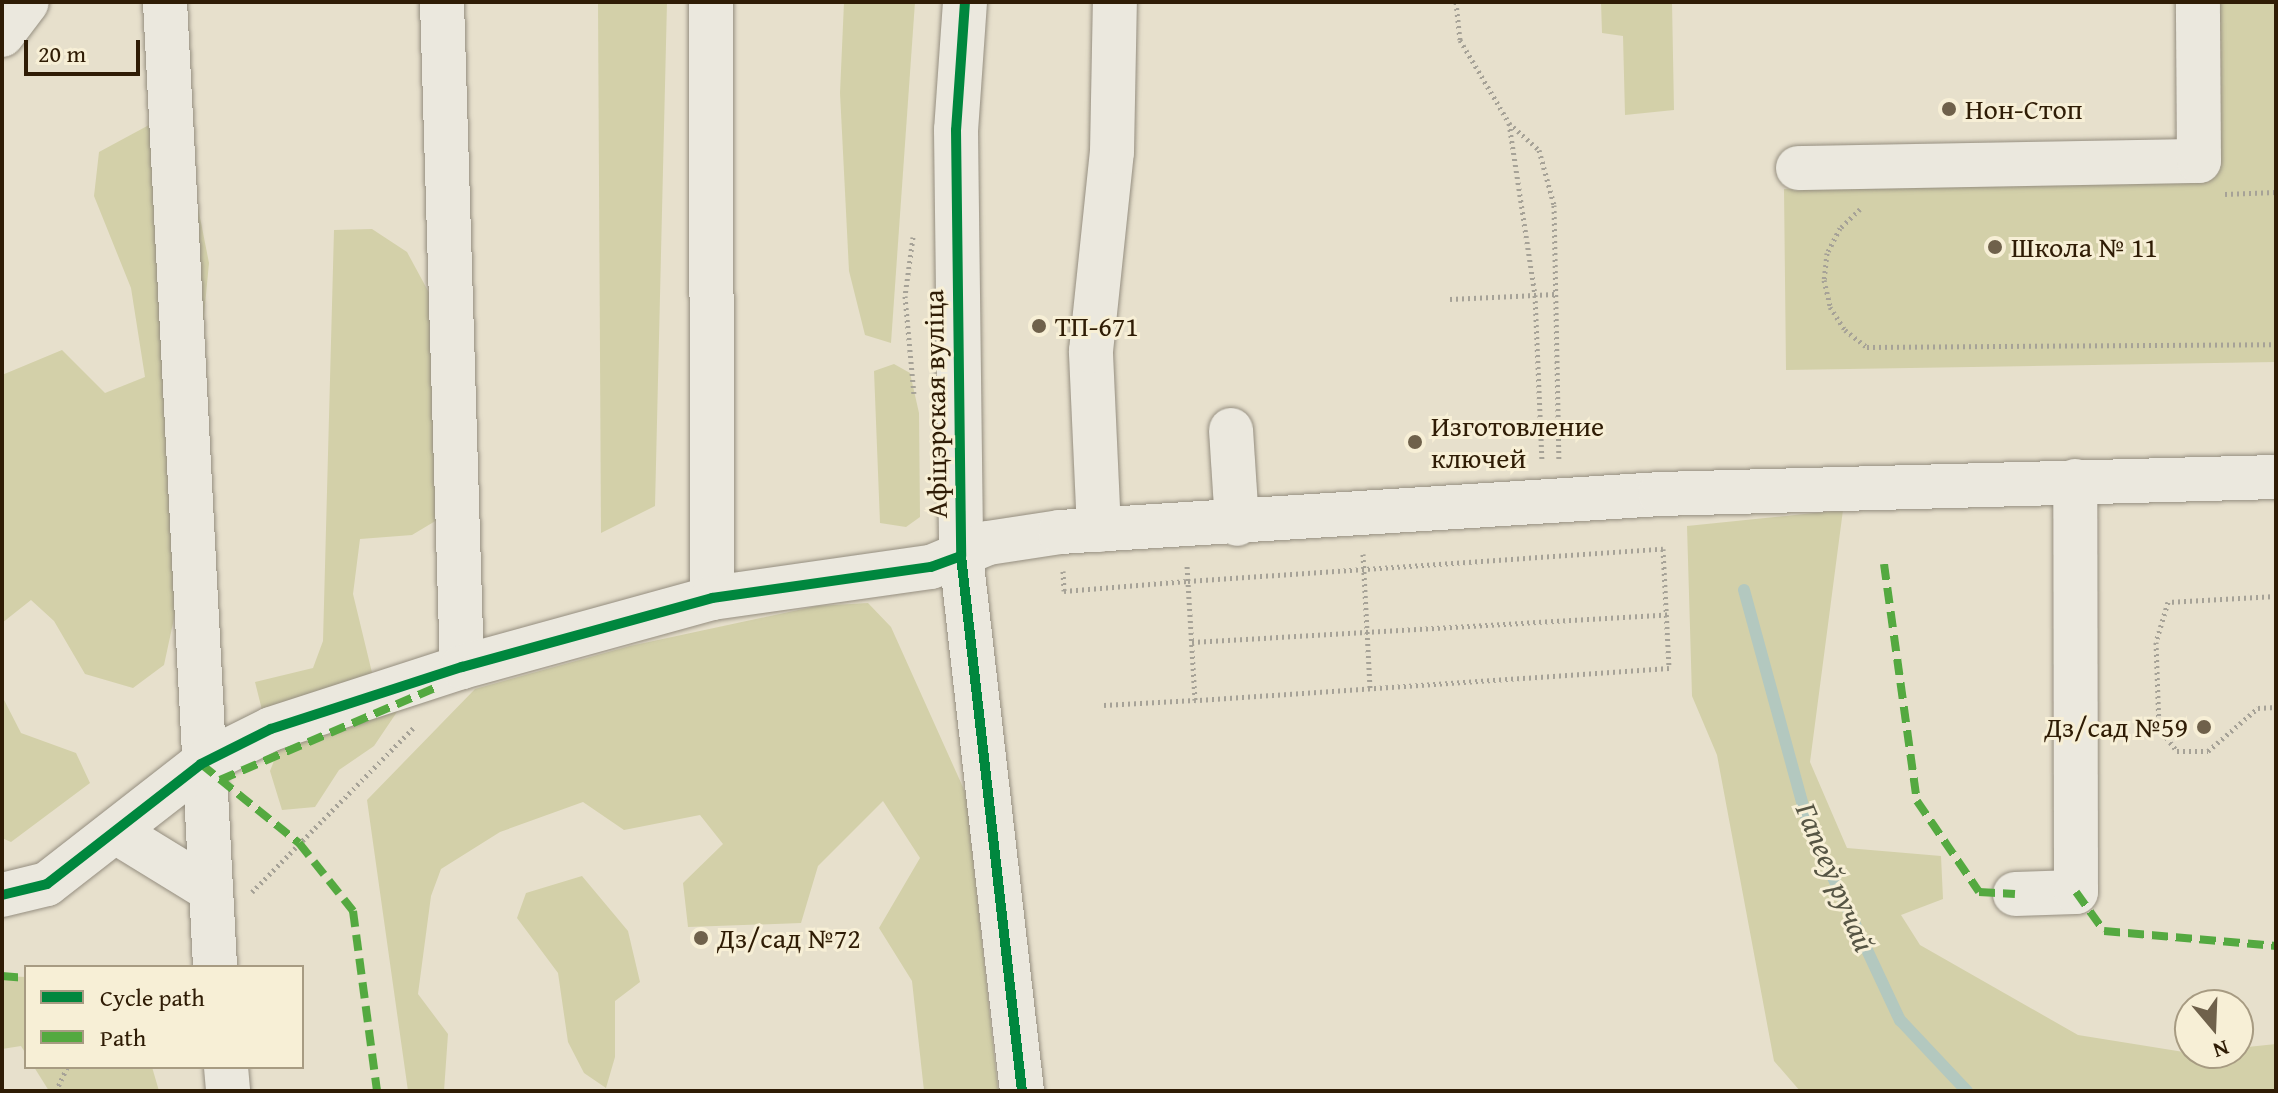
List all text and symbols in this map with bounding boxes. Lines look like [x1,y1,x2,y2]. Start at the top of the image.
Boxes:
scale bar [28,24,144,74]
text: 20 m [38,36,86,71]
place label: Нон-Стоп [1965,92,2083,126]
marker: Нон-Стоп [1940,100,1958,118]
place label: Школа № 11 [2011,230,2158,264]
marker: Школа № 11 [1986,238,2004,256]
street label: Афіцэрская вуліца [916,289,954,519]
place label: ТП-671 [1055,309,1139,343]
marker: ТП-671 [1030,317,1048,335]
place label: Изготовление ключей [1431,409,1604,475]
marker: Изготовление ключей [1406,433,1424,451]
place label: Дз/сад №59 [2044,710,2188,744]
marker: Дз/сад №59 [2195,718,2213,736]
water label: Гапееў ручай [1788,797,1884,957]
place label: Дз/сад №72 [717,921,861,955]
marker: Дз/сад №72 [692,929,710,947]
legend [24,965,304,1069]
text: Cycle path [100,980,205,1015]
north arrow [2174,989,2254,1069]
text: Path [100,1020,146,1055]
text: N [2209,1032,2233,1067]

